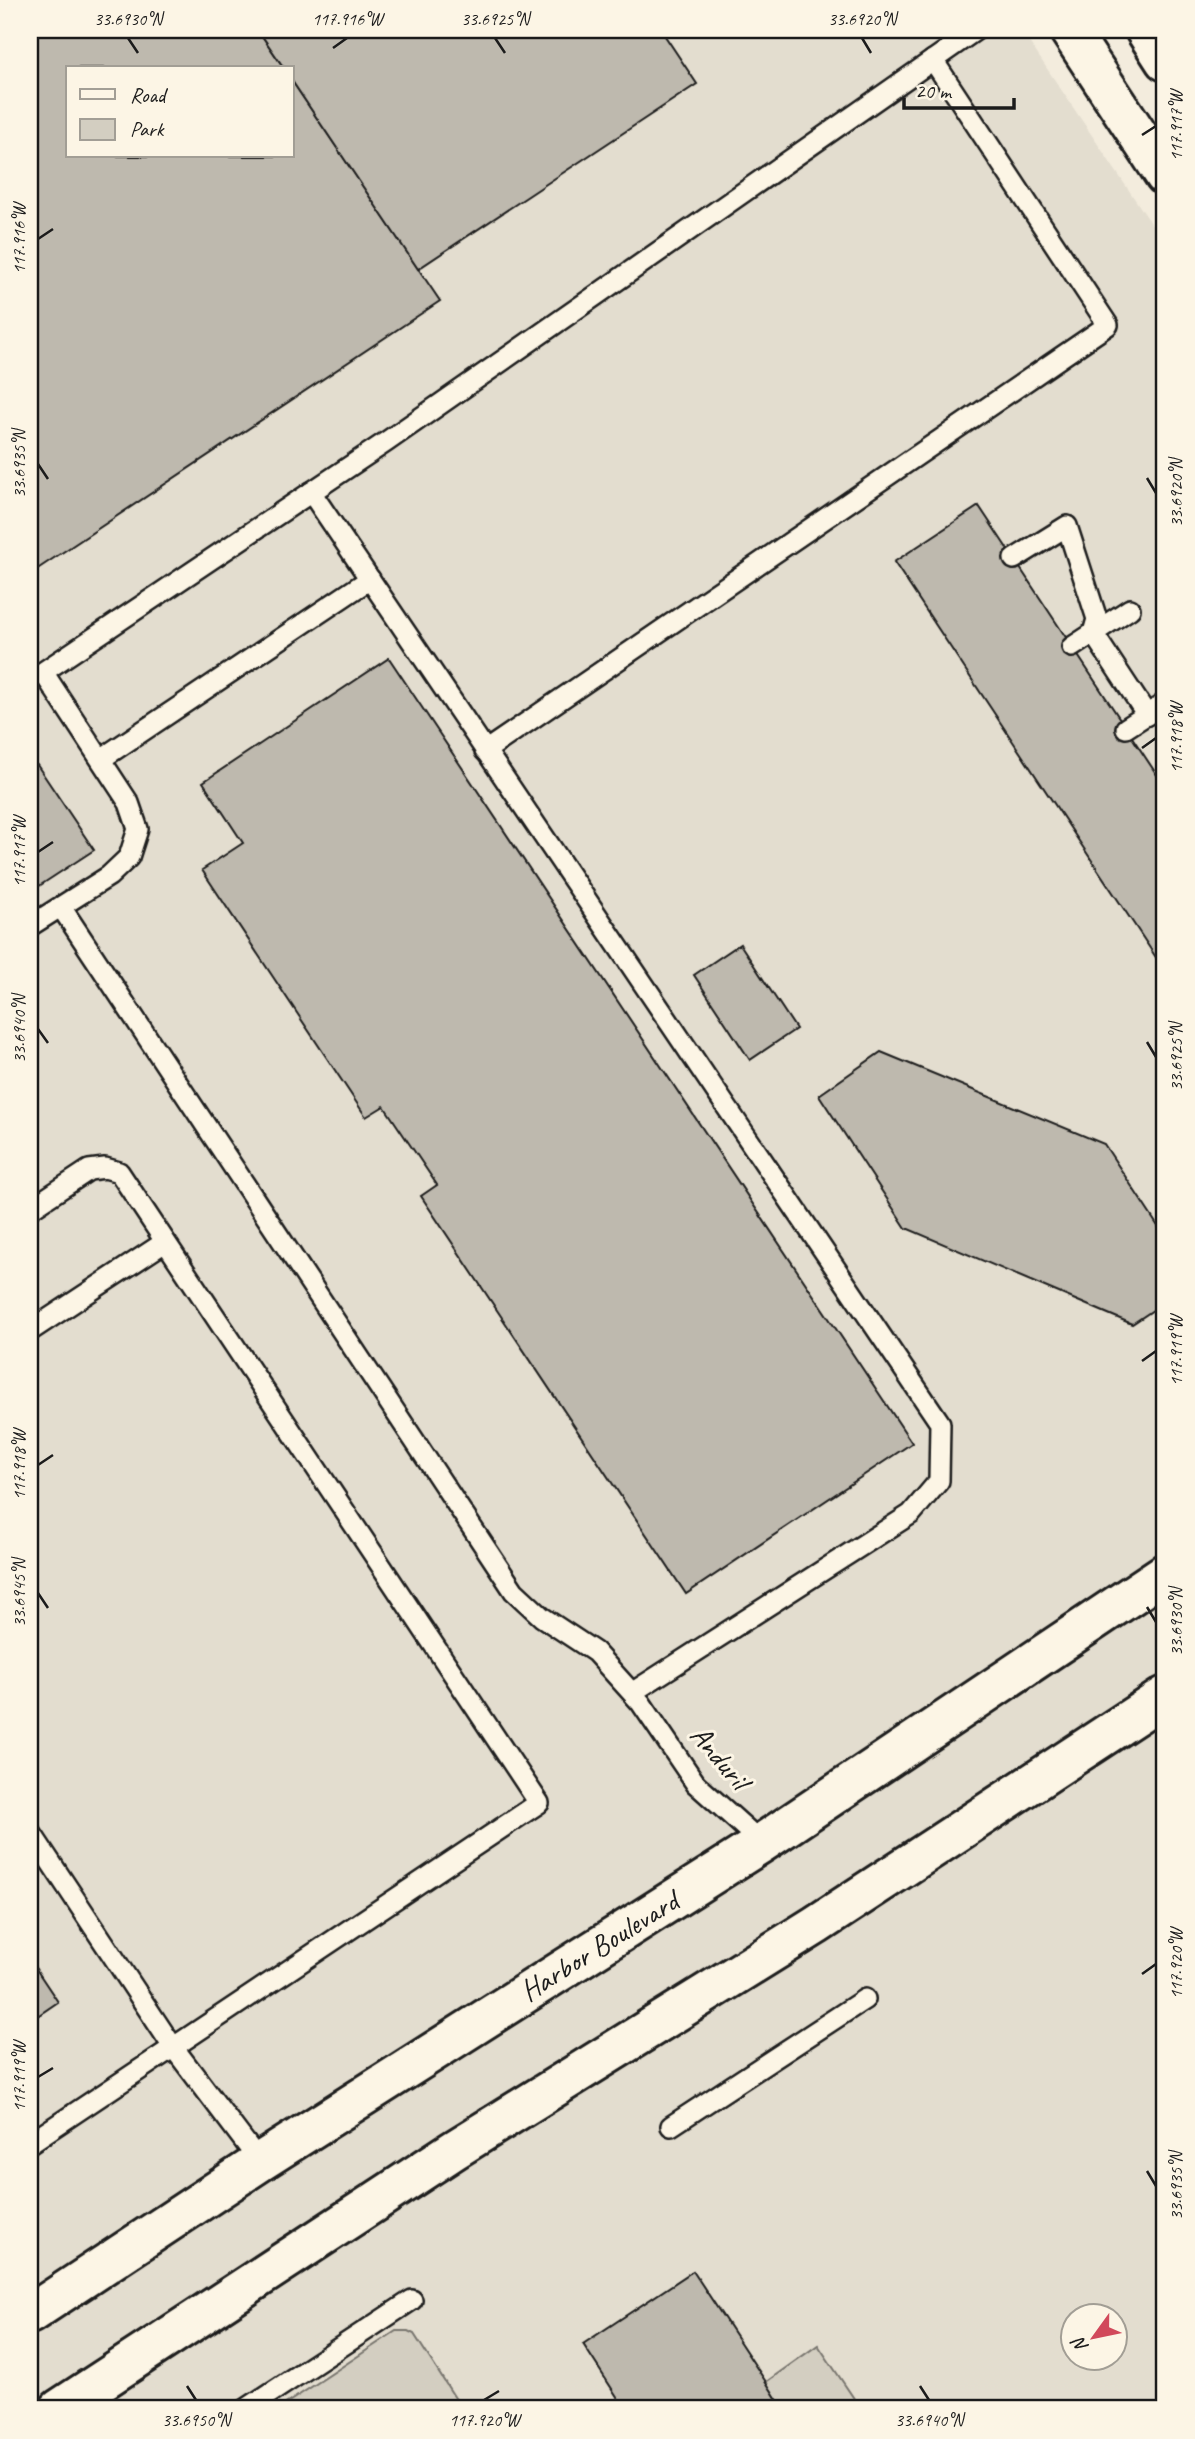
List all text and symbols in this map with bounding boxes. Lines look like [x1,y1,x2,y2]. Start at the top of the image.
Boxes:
text: 33.6930°N [94,8,165,30]
text: 117.916°W [312,8,385,30]
text: 33.6925°N [461,8,532,30]
text: 33.6920°N [828,8,899,30]
legend [66,66,294,158]
scale bar [904,66,1015,110]
text: 20 m [915,78,953,104]
text: Road [130,82,169,108]
text: 117.917°W [1165,88,1187,161]
text: Park [130,116,165,142]
text: 117.916°W [8,201,30,274]
text: 33.6935°N [8,427,30,498]
text: 33.6920°N [1165,456,1187,527]
text: 117.918°W [1165,700,1187,773]
text: 117.917°W [8,814,30,887]
text: 33.6940°N [8,992,30,1063]
text: 33.6925°N [1165,1020,1187,1091]
text: 117.919°W [1165,1313,1187,1386]
text: 117.918°W [8,1427,30,1500]
text: 33.6945°N [8,1556,30,1627]
text: 33.6930°N [1165,1585,1187,1656]
street label: Anduril [682,1717,761,1801]
street label: Harbor Boulevard [513,1880,689,2010]
text: 117.920°W [1165,1926,1187,1999]
text: 117.919°W [8,2039,30,2112]
text: 33.6935°N [1165,2149,1187,2220]
north arrow [1058,2302,1128,2372]
text: N [1066,2332,1094,2357]
text: 33.6950°N [162,2409,233,2431]
text: 117.920°W [449,2409,522,2431]
text: 33.6940°N [895,2409,966,2431]

